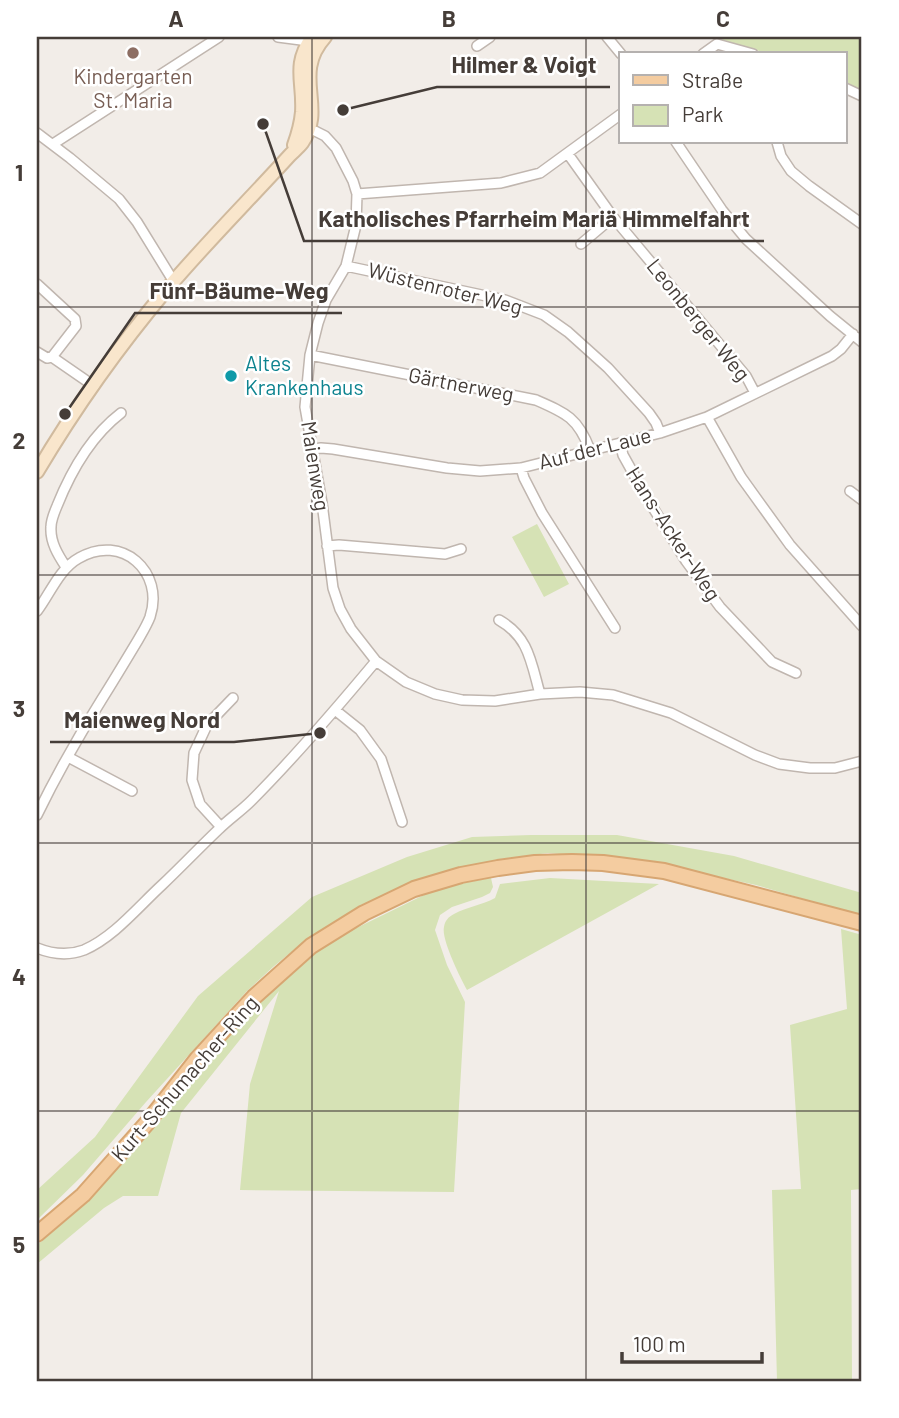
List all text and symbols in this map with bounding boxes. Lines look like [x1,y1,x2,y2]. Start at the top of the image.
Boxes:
text: A [168,4,184,32]
text: B [442,4,456,32]
text: C [716,4,730,32]
callout: Hilmer & Voigt [437,43,610,87]
marker: Kindergarten St. Maria [125,45,141,61]
text: Hilmer & Voigt [452,50,596,78]
legend [619,52,846,144]
place label: Kindergarten St. Maria [73,63,193,112]
text: Straße [682,67,743,92]
text: Park [682,101,723,126]
text: 1 [15,158,23,186]
callout: Katholisches Pfarrheim Mariä Himmelfahrt [304,197,764,241]
text: Katholisches Pfarrheim Mariä Himmelfahrt [318,204,750,232]
street label: Leonberger Weg [642,253,756,385]
street label: Wüstenroter Weg [365,256,525,319]
callout: Fünf-Bäume-Weg [135,269,342,313]
text: Fünf-Bäume-Weg [150,276,328,304]
place label: Altes Krankenhaus [245,350,363,399]
street label: Gärtnerweg [406,361,516,406]
marker: Altes Krankenhaus [223,368,239,384]
street label: Maienweg [297,419,336,512]
street label: Auf der Laue [536,421,654,474]
text: 2 [13,426,25,454]
street label: Hans-Acker-Weg [622,462,727,605]
text: 3 [13,694,25,722]
callout: Maienweg Nord [50,698,234,742]
text: Maienweg Nord [64,705,220,733]
text: 4 [12,962,26,990]
street label: Kurt-Schumacher-Ring [105,990,263,1166]
text: 5 [13,1230,25,1258]
scale bar [622,1320,762,1364]
text: 100 m [633,1331,686,1356]

